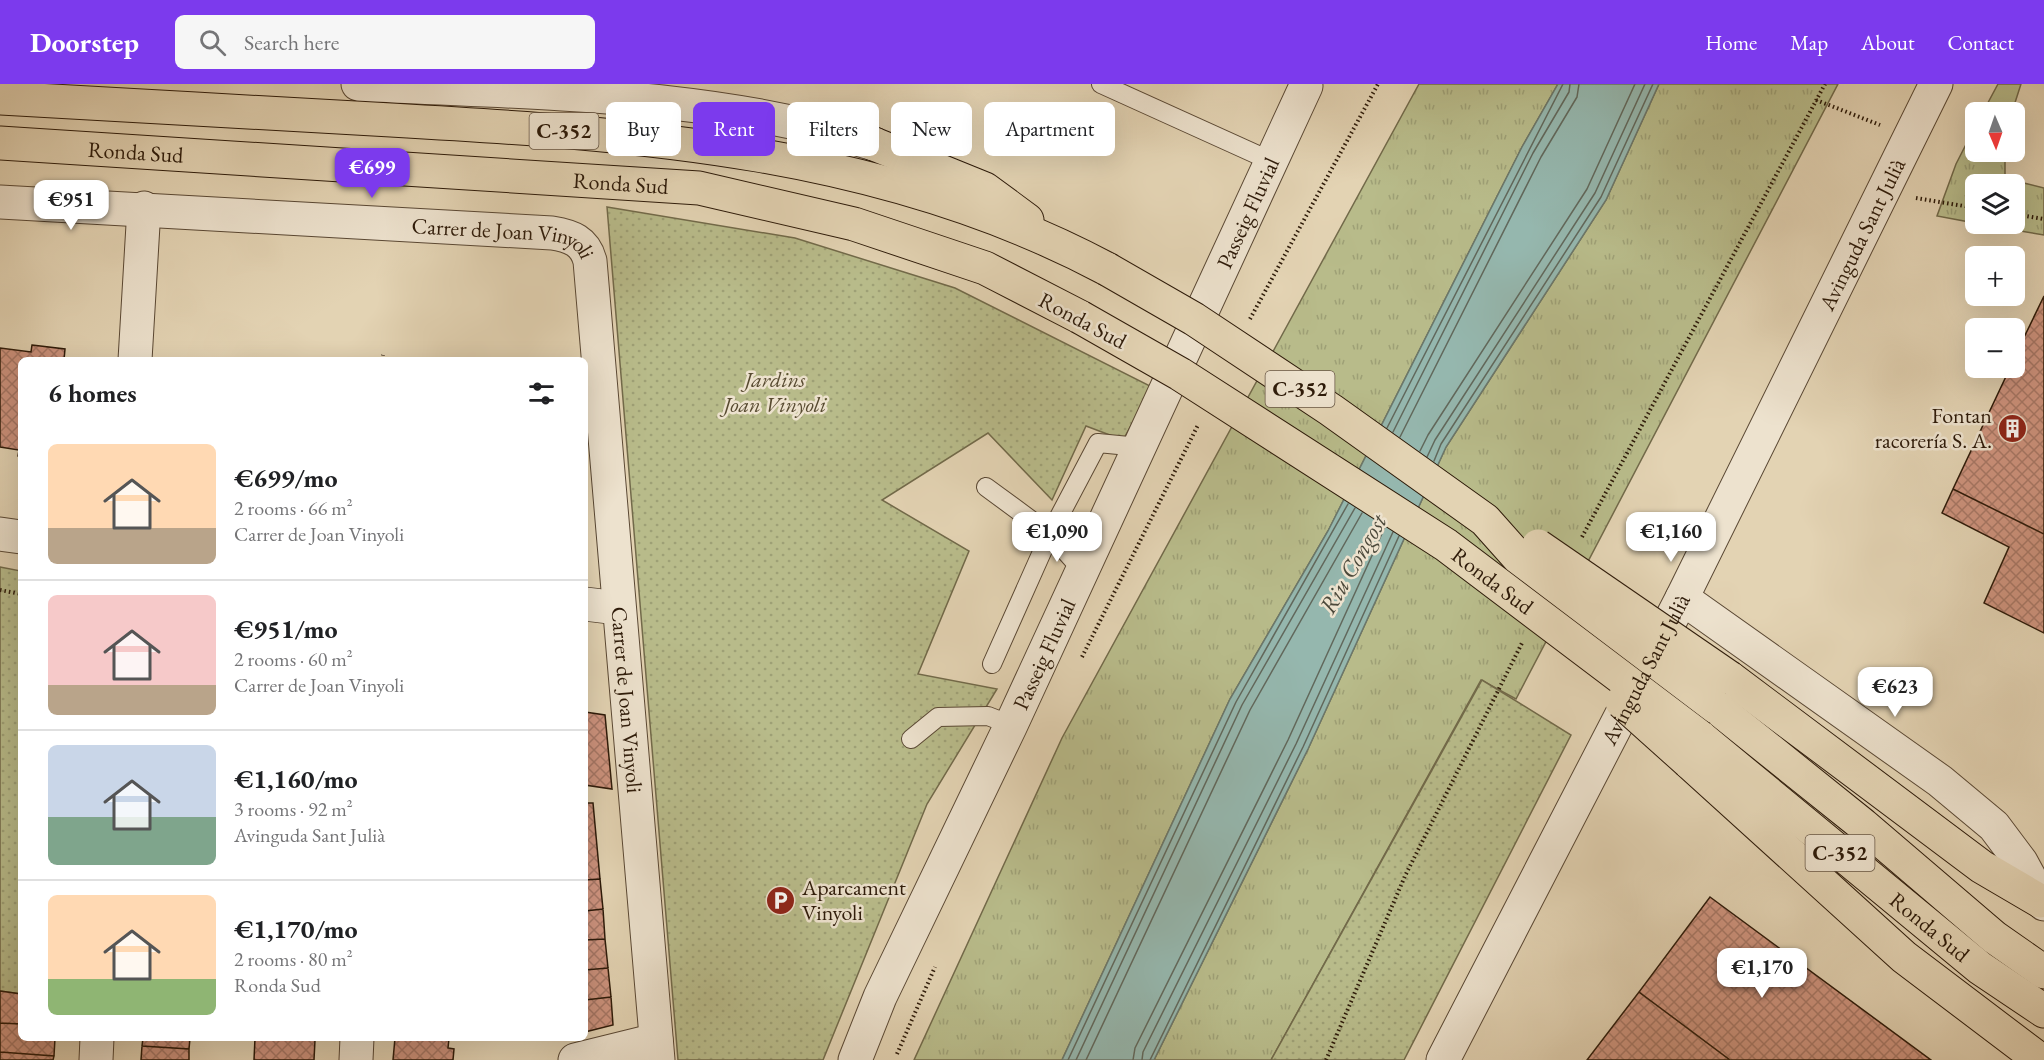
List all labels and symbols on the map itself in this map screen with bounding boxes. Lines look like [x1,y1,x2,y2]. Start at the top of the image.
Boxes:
north arrow [1965,102,2025,162]
road number: C-352 [530,113,598,149]
street label: Ronda Sud [87,135,185,170]
pin: €699 [336,148,408,199]
street label: Passeig Fluvial [1210,153,1286,273]
street label: Avinguda Sant Julià [1812,153,1912,316]
street label: Ronda Sud [572,166,670,201]
pin: €951 [35,180,107,231]
street label: Carrer de Joan Vinyoli [411,211,602,263]
street label: Ronda Sud [1034,285,1132,356]
park label: Jardins Joan Vinyoli [719,365,828,419]
road number: C-352 [1266,371,1334,407]
place label: Fontan racorería S. A. [1875,401,1992,455]
building icon: Fontan racorería S. A. [1997,412,2029,444]
water label: Riu Congost [1312,507,1394,619]
pin: €1,090 [1008,512,1106,563]
pin: €1,160 [1622,512,1720,563]
street label: Ronda Sud [1446,540,1540,622]
street label: Avinguda Sant Julià [1594,589,1697,751]
street label: Passeig Fluvial [1006,594,1082,714]
street label: Carrer de Joan Vinyoli [604,605,649,794]
pin: €623 [1859,667,1931,718]
road number: C-352 [1806,835,1874,871]
place label: Aparcament Vinyoli [801,873,906,927]
parking icon: Aparcament Vinyoli [765,884,797,916]
street label: Ronda Sud [1883,885,1976,969]
pin: €1,170 [1713,948,1811,999]

